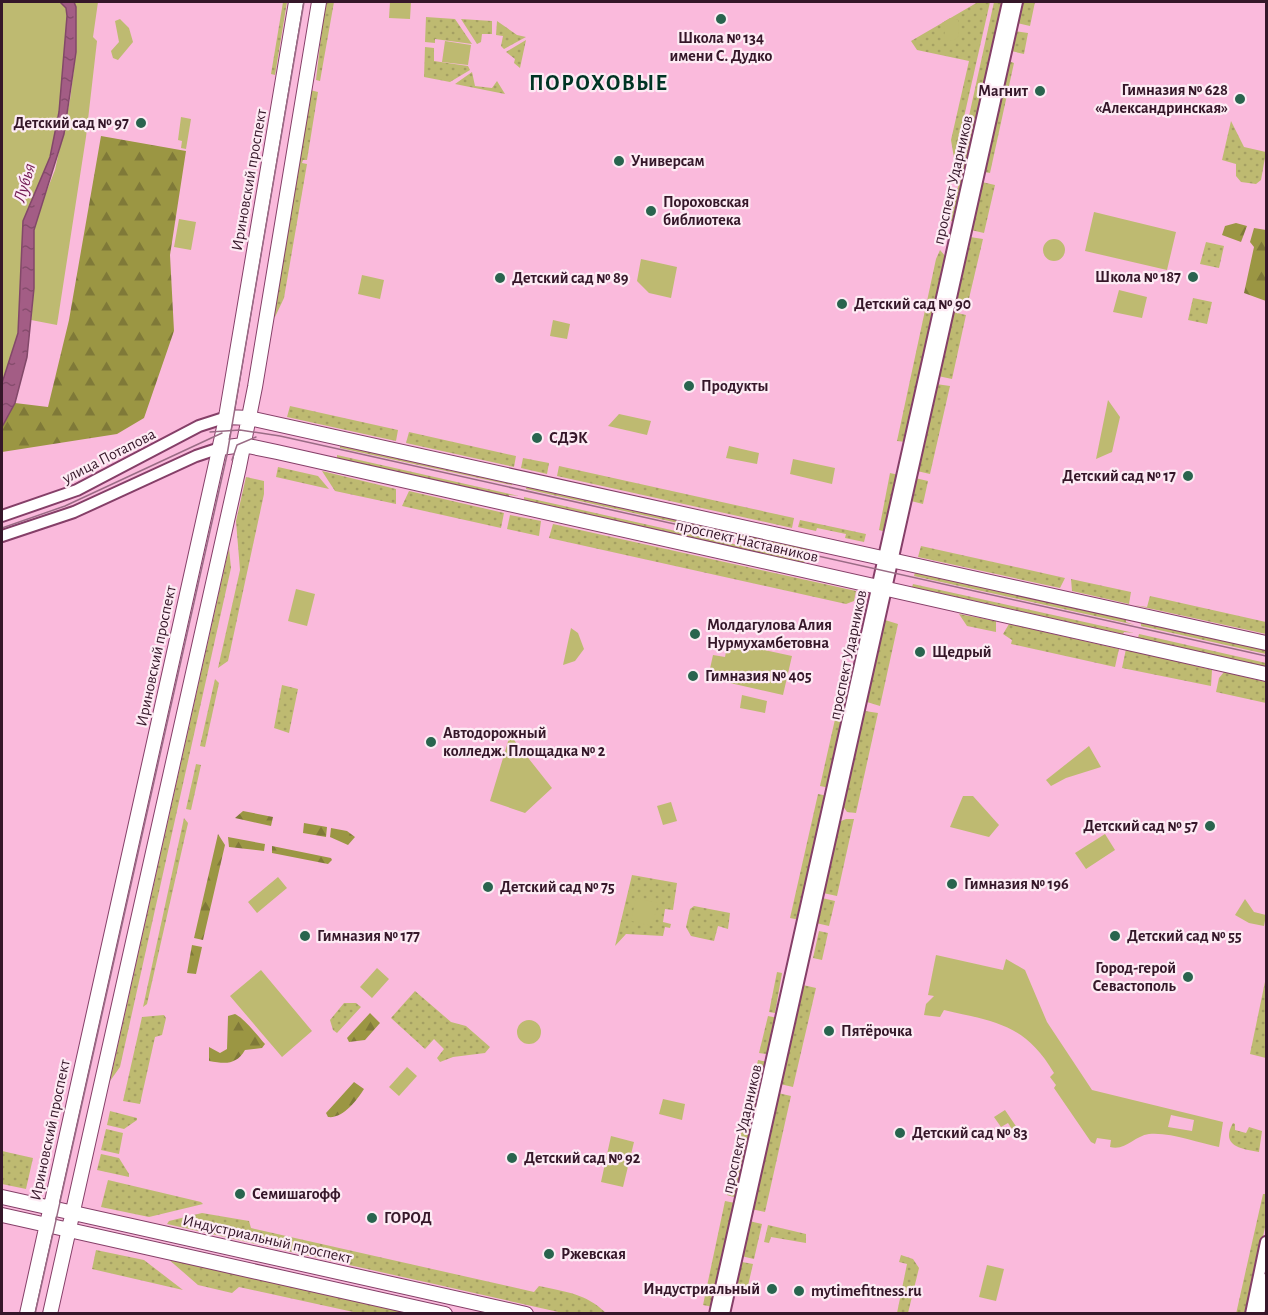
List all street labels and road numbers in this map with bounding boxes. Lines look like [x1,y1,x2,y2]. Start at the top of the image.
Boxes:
street label: Ириновский проспект [229,108,269,252]
street label: проспект Ударников [930,114,976,246]
street label: улица Потапова [59,426,159,488]
street label: проспект Наставников [674,517,820,565]
street label: Ириновский проспект [133,584,179,728]
street label: проспект Ударников [826,589,870,721]
street label: Ириновский проспект [27,1058,73,1202]
street label: проспект Ударников [719,1063,765,1195]
street label: Индустриальный проспект [181,1212,353,1267]

